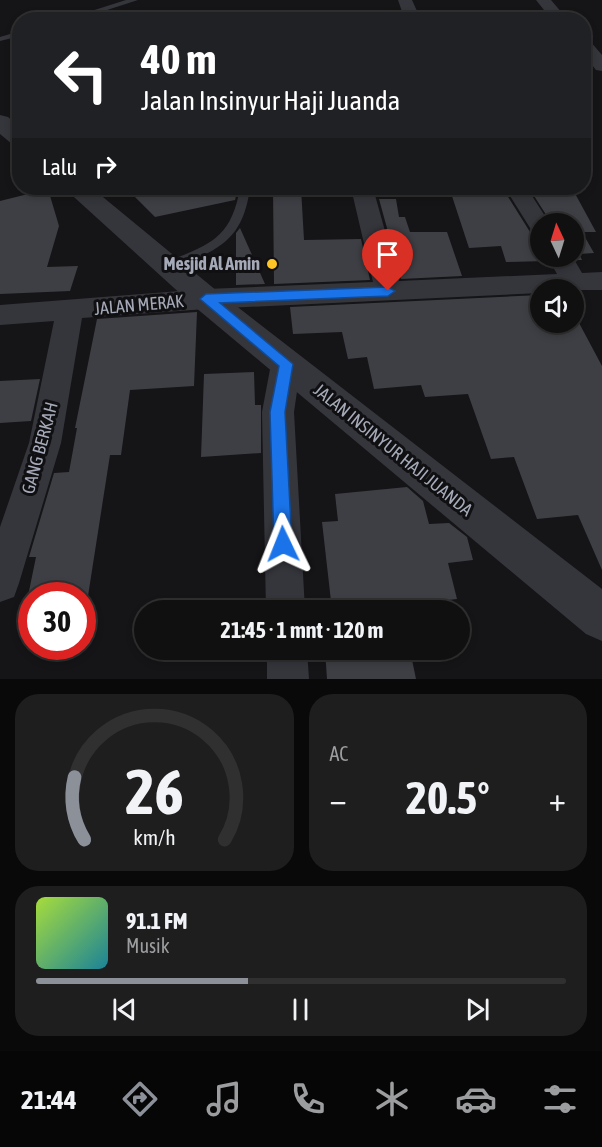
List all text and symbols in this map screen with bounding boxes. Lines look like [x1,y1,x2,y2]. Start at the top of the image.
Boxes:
text: 40 m [141,35,216,83]
icon: left [42,36,120,114]
text: Jalan Insinyur Haji Juanda [141,85,400,116]
icon: right [89,150,122,183]
text: Lalu [42,154,77,180]
north arrow [530,213,584,267]
map controls [530,213,584,333]
pin [362,229,413,291]
icon: arrive [371,238,404,271]
place label: Mesjid Al Amin [163,253,260,274]
marker: Mesjid Al Amin [265,257,279,271]
button: sound [530,279,584,333]
street label: JALAN MERAK [93,290,185,319]
street label: JALAN INSINYUR HAJI JUANDA [310,379,477,520]
street label: GANG BERKAH [17,400,62,496]
position arrow [251,512,315,576]
speed limit sign: 30 [18,582,96,660]
text: 21:45 · 1 mnt · 120 m [221,617,383,643]
text: AC [330,742,348,765]
text: 26 [125,756,184,827]
text: 20.5° [406,772,490,824]
text: − [330,780,347,818]
text: + [549,780,566,818]
text: km/h [133,825,176,850]
text: 91.1 FM [126,908,188,934]
text: Musik [126,934,170,957]
icon: previous [108,993,141,1026]
icon: pause [284,993,317,1026]
icon: next [461,993,494,1026]
icon: directions [119,1078,161,1120]
icon: music [203,1078,245,1120]
icon: phone [287,1078,329,1120]
icon: climate [371,1078,413,1120]
icon: car [455,1078,497,1120]
icon: filters [539,1078,581,1120]
text: 21:44 [21,1084,77,1115]

